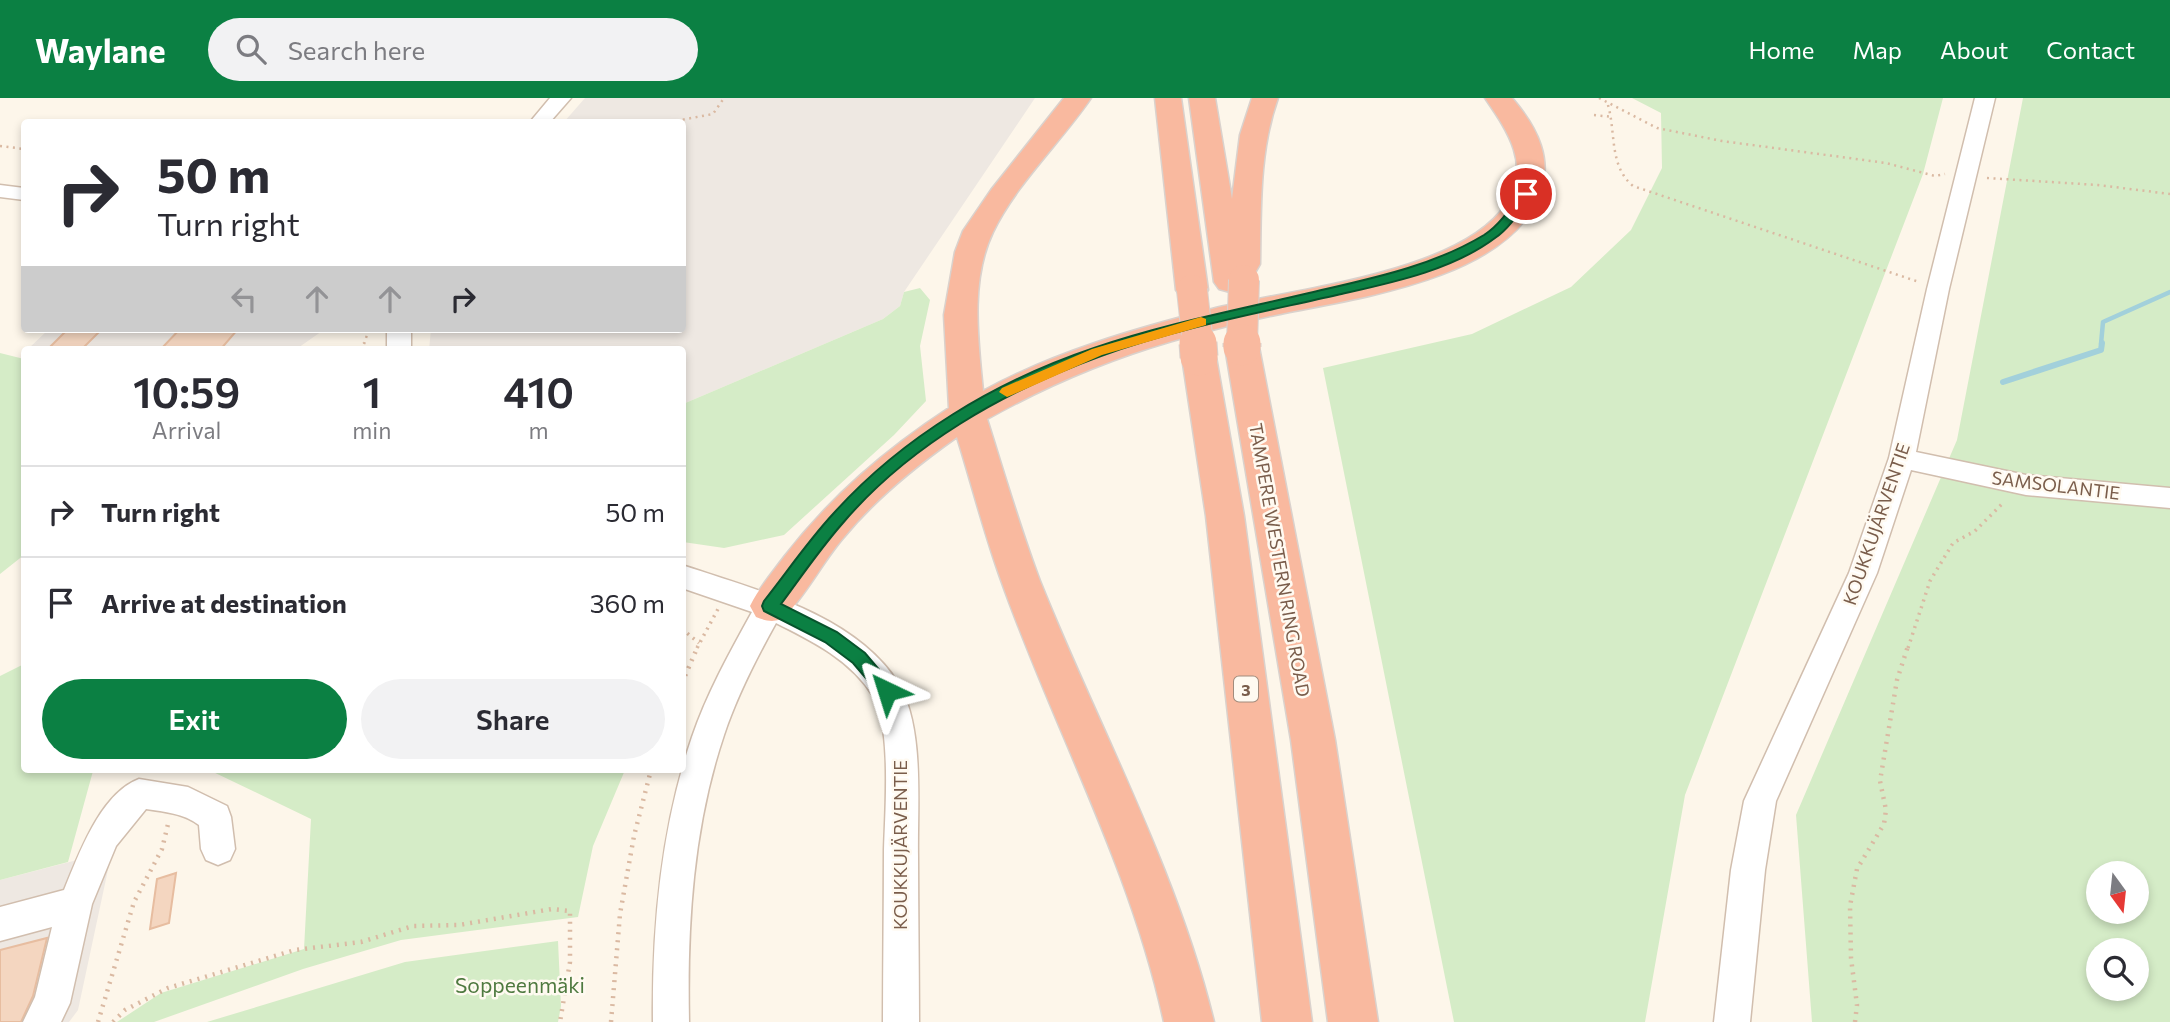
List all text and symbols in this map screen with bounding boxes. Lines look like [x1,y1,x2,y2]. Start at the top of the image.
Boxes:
search box [208,18,698,81]
text: Waylane [35,29,166,70]
icon: search [232,30,270,68]
text: Search here [288,34,425,65]
text: Home [1749,35,1815,64]
text: Map [1853,35,1902,64]
text: About [1940,35,2008,64]
text: Contact [2046,35,2135,64]
text: 50 m [157,143,270,203]
icon: right [42,147,133,238]
pin [1496,164,1556,224]
icon: arrive [1507,175,1545,213]
text: Turn right [157,203,300,243]
icon: left [225,280,263,318]
icon: ahead [298,280,336,318]
icon: ahead [371,280,409,318]
icon: right [444,280,482,318]
text: 10:59 [133,365,240,417]
text: 1 [362,365,381,417]
text: 410 [503,365,574,417]
text: Arrival [152,416,221,444]
text: min [352,416,391,444]
text: m [529,416,549,444]
street label: TAMPERE WESTERN RING ROAD [1245,421,1315,699]
street label: KOUKKUJÄRVENTIE [1838,440,1914,608]
street label: SAMSOLANTIE [1991,466,2121,504]
icon: right [42,493,80,531]
text: Turn right [101,496,220,527]
text: 50 m [605,496,665,527]
icon: arrive [42,584,80,622]
text: Arrive at destination [101,587,347,618]
text: 360 m [590,587,665,618]
position arrow [850,654,924,728]
road number: 3 [1234,676,1258,702]
button: Exit [42,679,347,759]
button: Share [361,679,665,759]
street label: KOUKKUJÄRVENTIE [889,760,911,930]
north arrow [2086,861,2149,924]
map controls [2086,861,2149,1001]
button: search [2086,938,2149,1001]
park label: Soppeenmäki [455,972,585,997]

